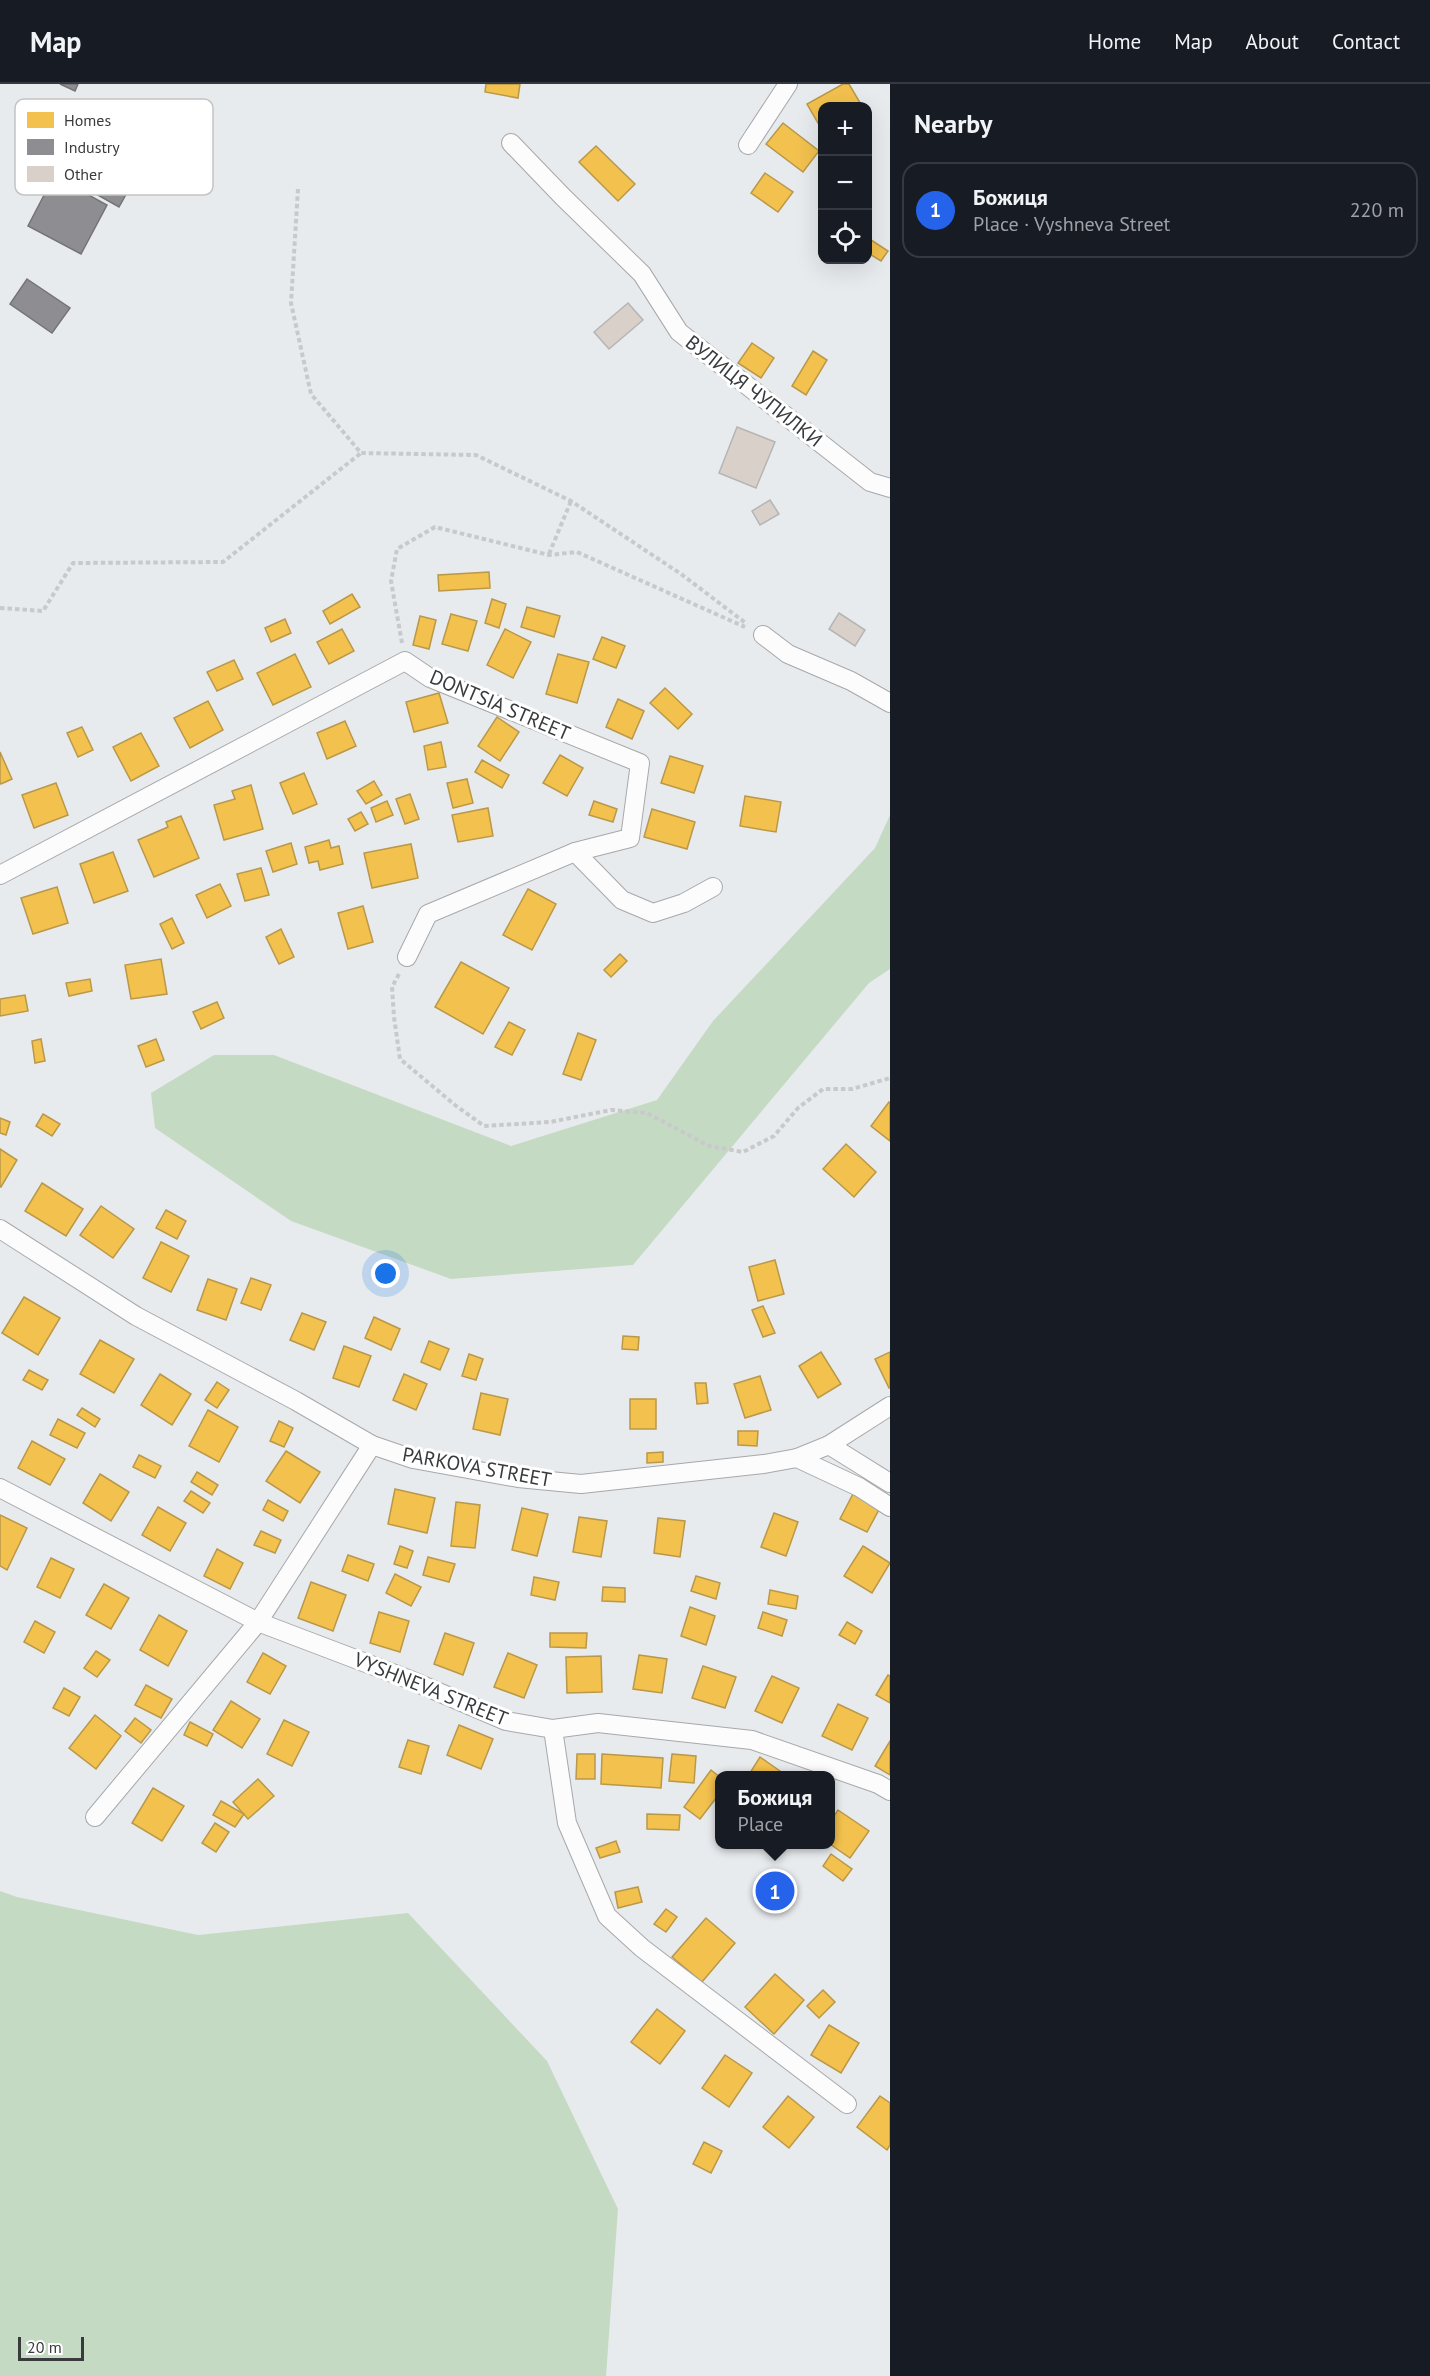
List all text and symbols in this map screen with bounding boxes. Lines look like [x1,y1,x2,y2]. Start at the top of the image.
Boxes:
text: Map [30,23,81,60]
text: Home [1088,28,1141,55]
text: Map [1174,28,1213,55]
text: About [1246,28,1299,55]
text: Contact [1332,28,1400,55]
legend [15,99,213,195]
map controls [818,102,872,264]
button: + [818,102,872,156]
text: Nearby [914,107,992,140]
text: Homes [64,110,111,130]
text: Industry [64,137,120,157]
button: − [818,156,872,210]
text: Other [64,164,103,184]
text: Божиця [973,183,1048,211]
text: 1 [930,197,941,223]
text: 220 m [1350,197,1404,223]
button: locate [818,210,872,264]
text: Place · Vyshneva Street [973,211,1170,237]
street label: ВУЛИЦЯ ЧУПИЛКИ [680,329,828,453]
street label: DONTSIA STREET [426,664,574,746]
your location [371,1259,400,1288]
street label: PARKOVA STREET [401,1441,553,1493]
street label: VYSHNEVA STREET [349,1646,512,1732]
popup [715,1771,835,1849]
text: Божиця [738,1783,812,1811]
text: Place [738,1811,783,1837]
pin: 1 [756,1868,794,1914]
scale bar [18,2334,84,2362]
text: 20 m [27,2337,62,2357]

